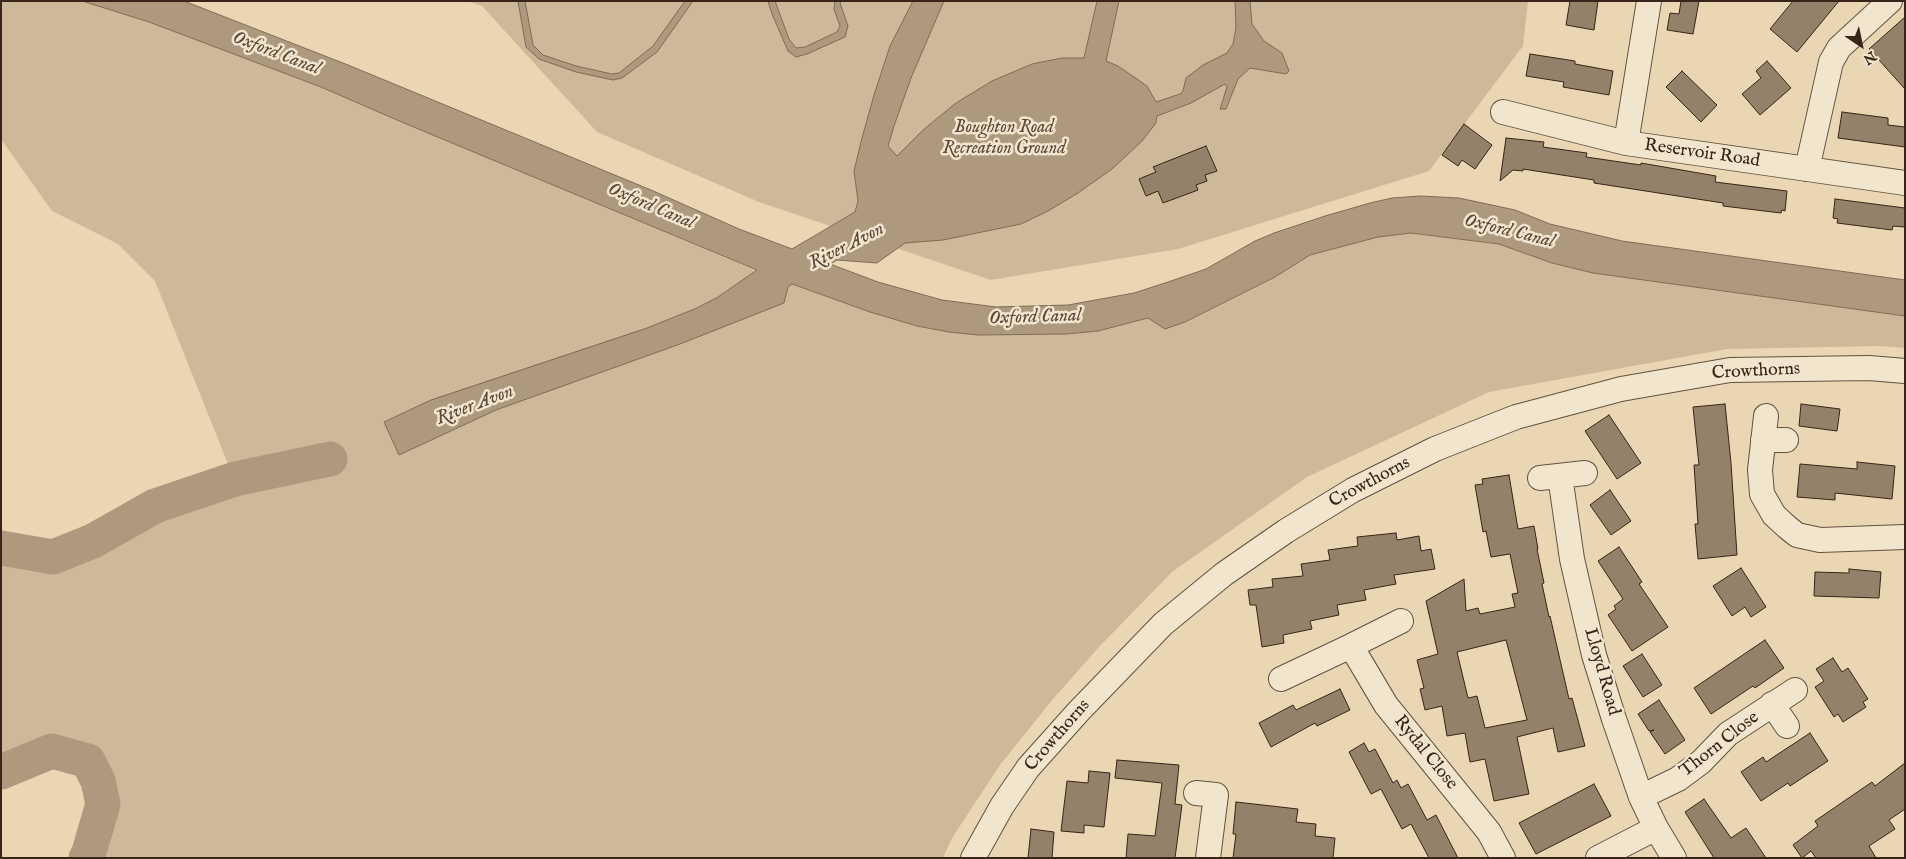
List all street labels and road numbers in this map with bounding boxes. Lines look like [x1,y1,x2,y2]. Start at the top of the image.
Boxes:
street label: Reservoir Road [1643,135,1761,173]
street label: Crowthorns [1711,359,1801,385]
street label: Crowthorns [1326,453,1414,513]
street label: Lloyd Road [1578,626,1624,718]
street label: Crowthorns [1021,695,1095,777]
street label: Thorn Close [1676,707,1764,783]
street label: Rydal Close [1388,711,1462,795]

